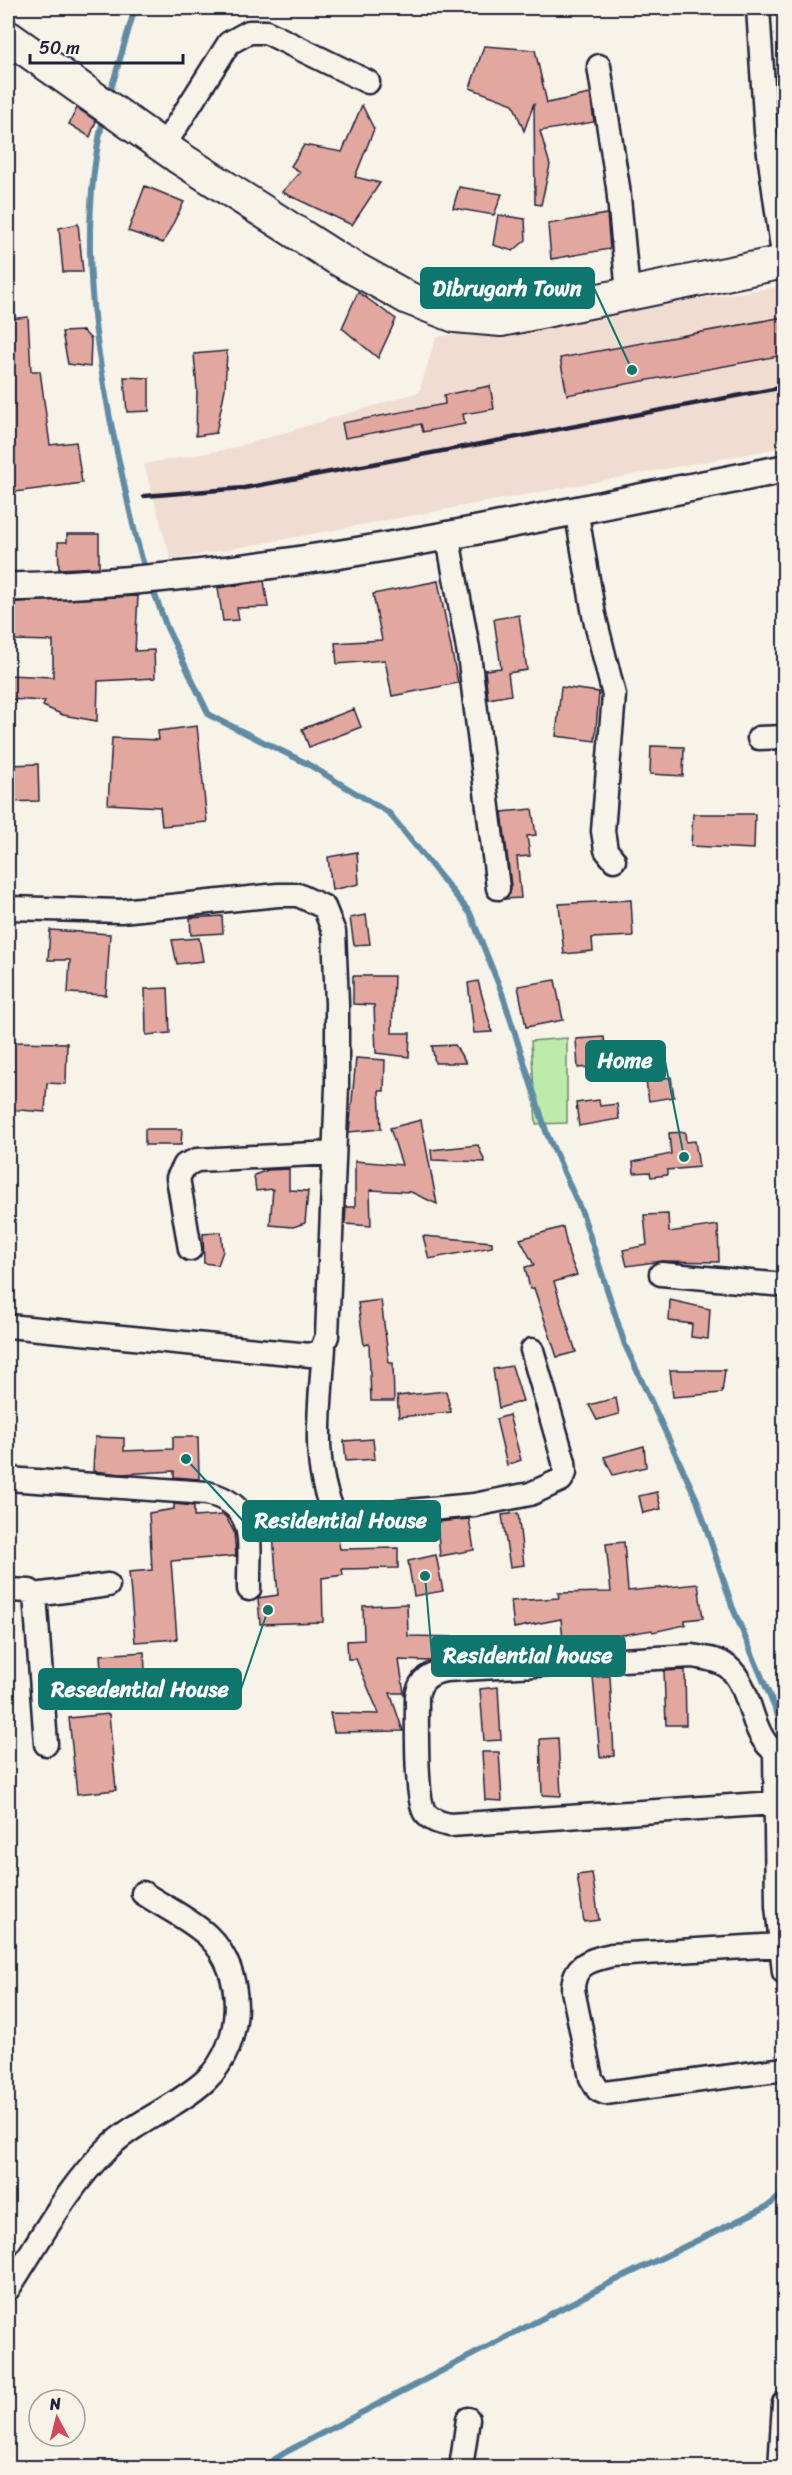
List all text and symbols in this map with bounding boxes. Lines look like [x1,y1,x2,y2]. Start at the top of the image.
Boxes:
scale bar [30,27,183,65]
text: 50 m [39,32,80,64]
callout: Dibrugarh Town [421,268,594,308]
text: Dibrugarh Town [432,269,582,308]
callout: Home [586,1041,665,1081]
text: Home [597,1041,653,1080]
callout: Residential House [243,1501,440,1541]
text: Residential House [254,1501,428,1540]
callout: Residential house [432,1636,625,1676]
text: Residential house [442,1636,613,1675]
callout: Resedential House [39,1669,241,1709]
text: Resedential House [50,1670,229,1709]
north arrow [27,2388,87,2448]
text: N [47,2388,63,2419]

